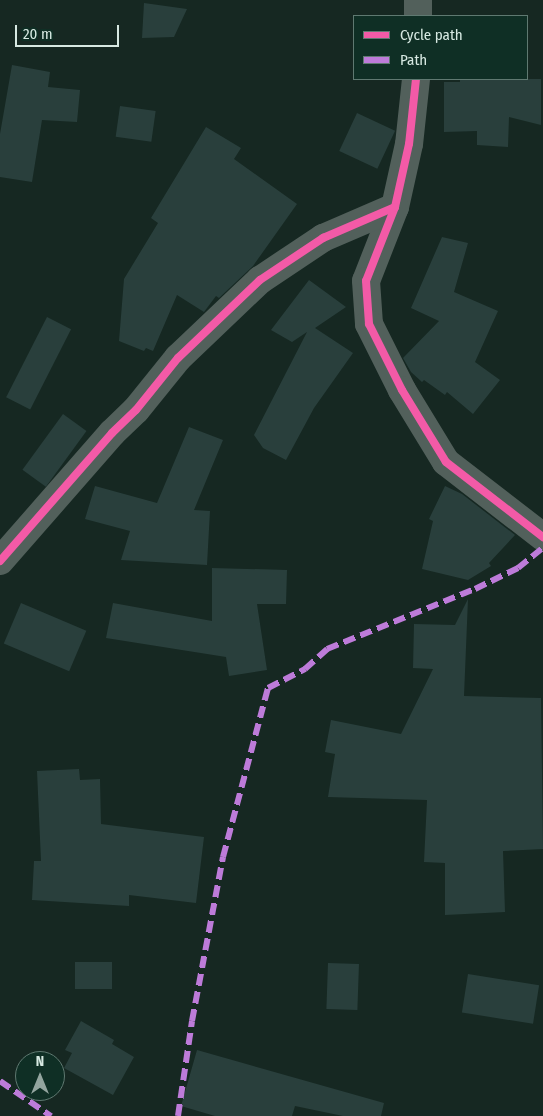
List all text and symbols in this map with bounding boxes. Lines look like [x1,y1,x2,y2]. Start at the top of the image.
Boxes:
scale bar [18,15,121,47]
legend [353,15,528,80]
text: 20 m [23,25,53,43]
text: Cycle path [400,26,463,44]
text: Path [400,51,427,69]
north arrow [15,1051,65,1101]
text: N [36,1053,44,1070]

